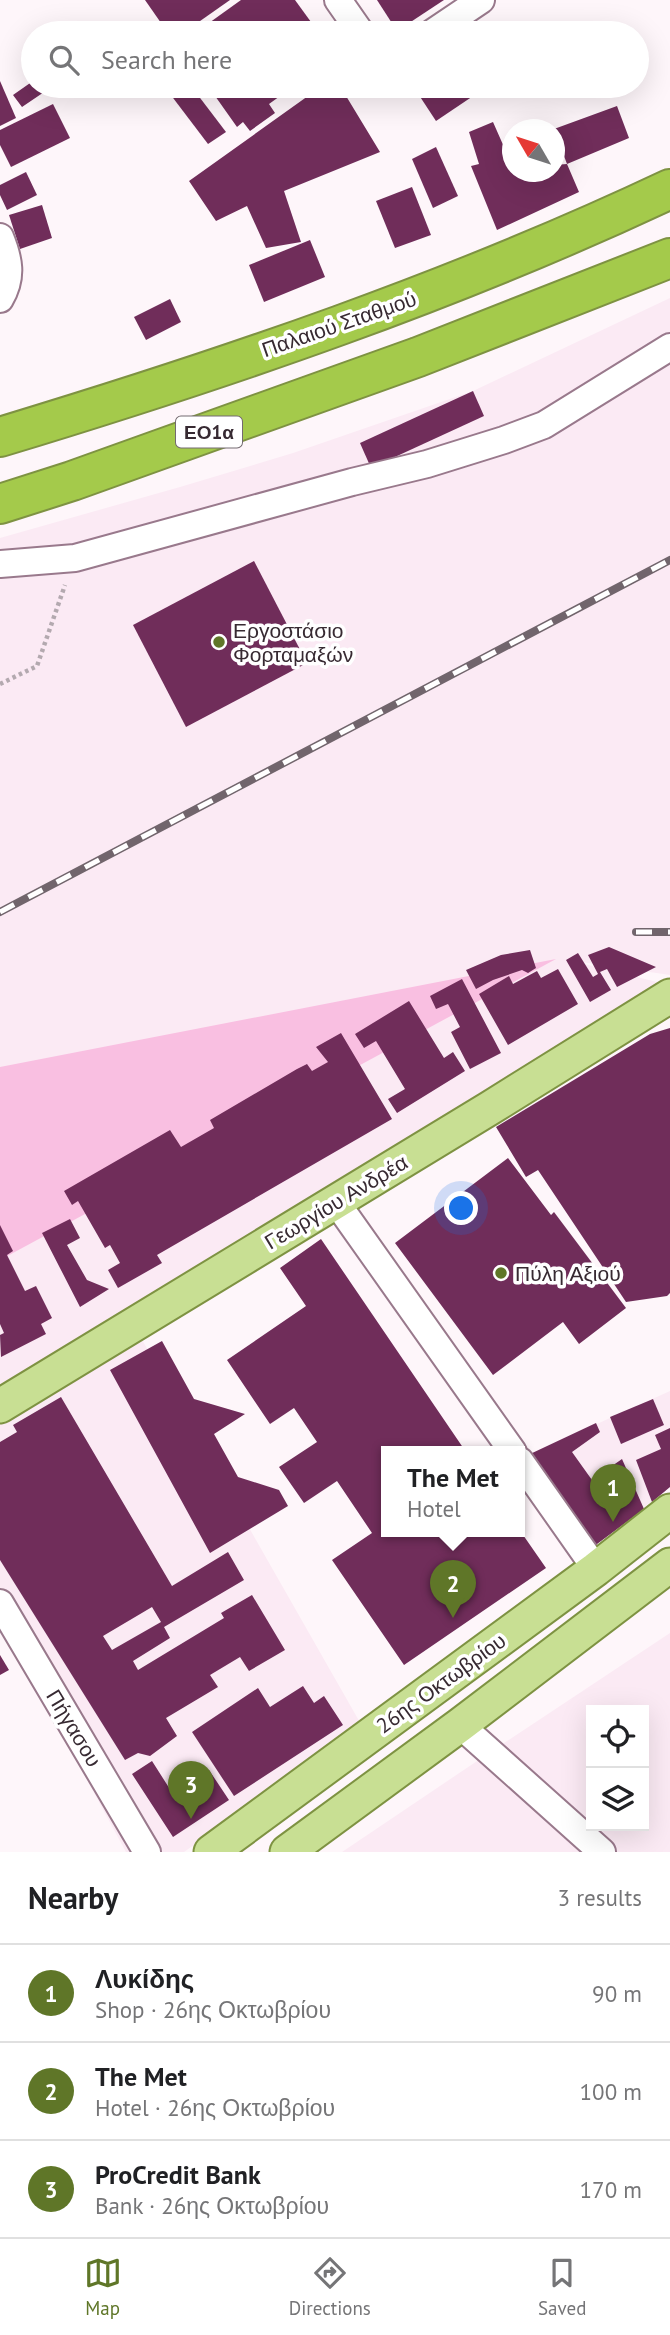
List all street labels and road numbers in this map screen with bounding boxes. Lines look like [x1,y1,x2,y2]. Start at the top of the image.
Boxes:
street label: Παλαιού Σταθμού [258,285,420,363]
road number: ΕΟ1α [176,416,242,448]
street label: Γεωργίου Ανδρέα [259,1149,413,1255]
street label: 26ης Οκτωβρίου [371,1627,511,1739]
street label: Πήγασου [40,1684,108,1772]

